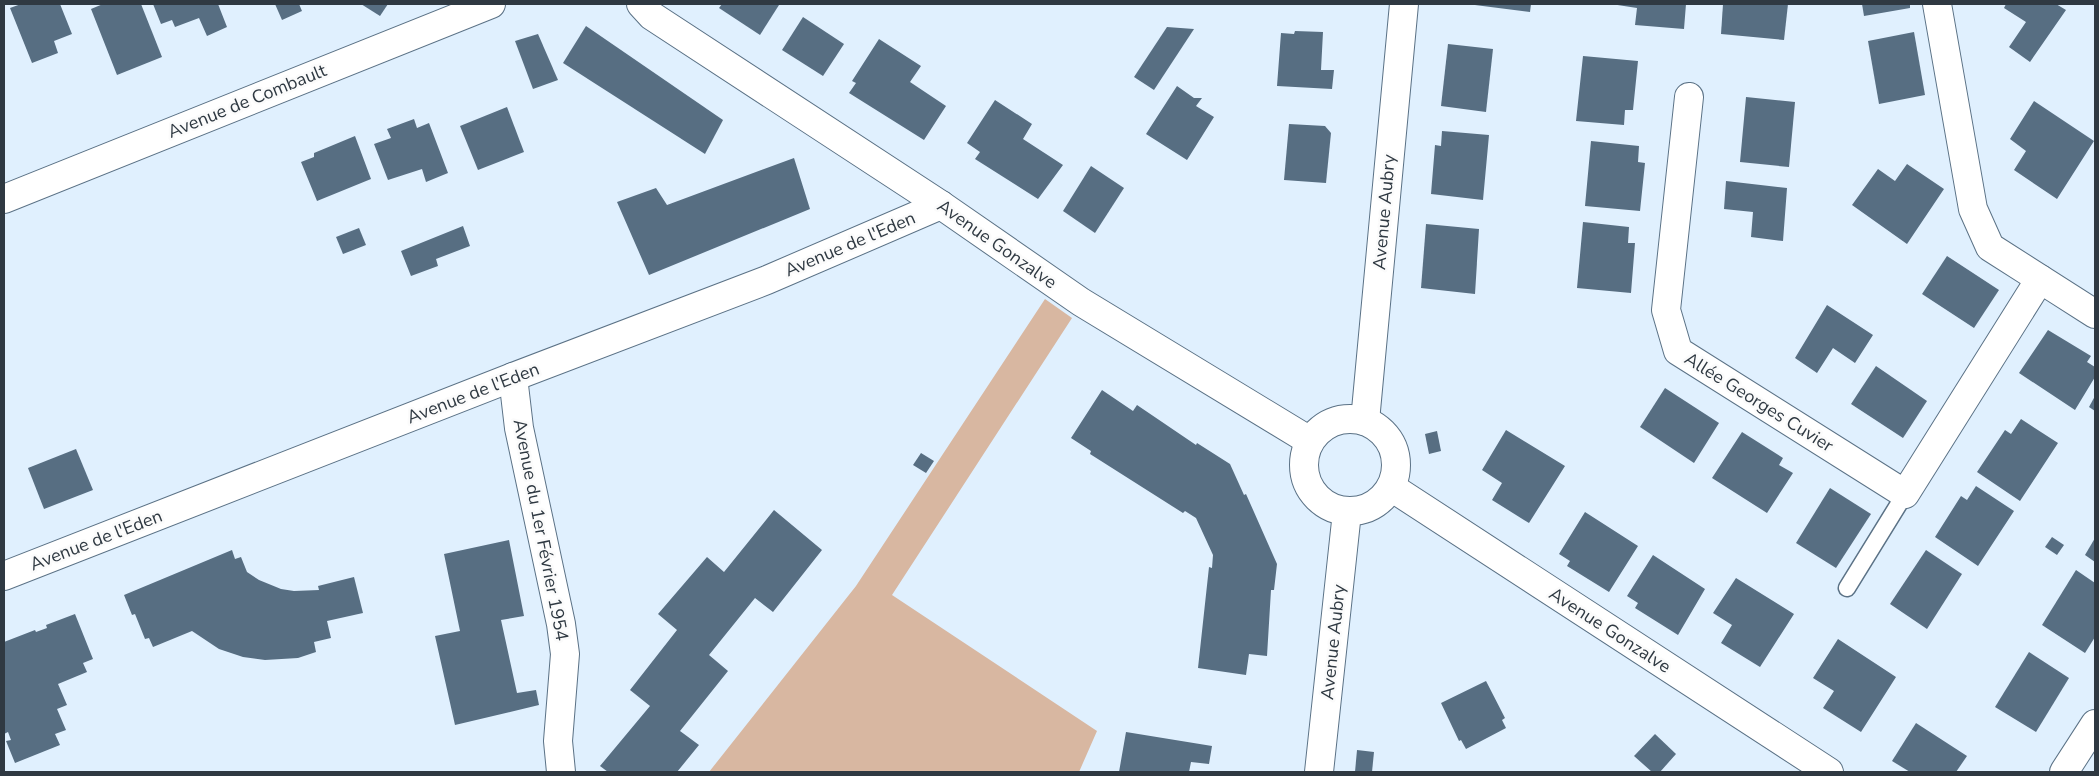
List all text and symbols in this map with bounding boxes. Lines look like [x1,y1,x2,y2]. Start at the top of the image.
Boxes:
street label: Avenue de Combault [164,58,331,144]
street label: Avenue Aubry [1367,153,1401,271]
street label: Avenue Gonzalve [932,194,1062,294]
street label: Avenue de l'Eden [781,206,919,282]
street label: Allée Georges Cuvier [1680,346,1838,458]
street label: Avenue de l'Eden [403,357,543,429]
street label: Avenue du 1er Février 1954 [508,417,574,643]
street label: Avenue de l'Eden [26,504,166,576]
street label: Avenue Aubry [1315,582,1351,701]
street label: Avenue Gonzalve [1544,582,1676,678]

